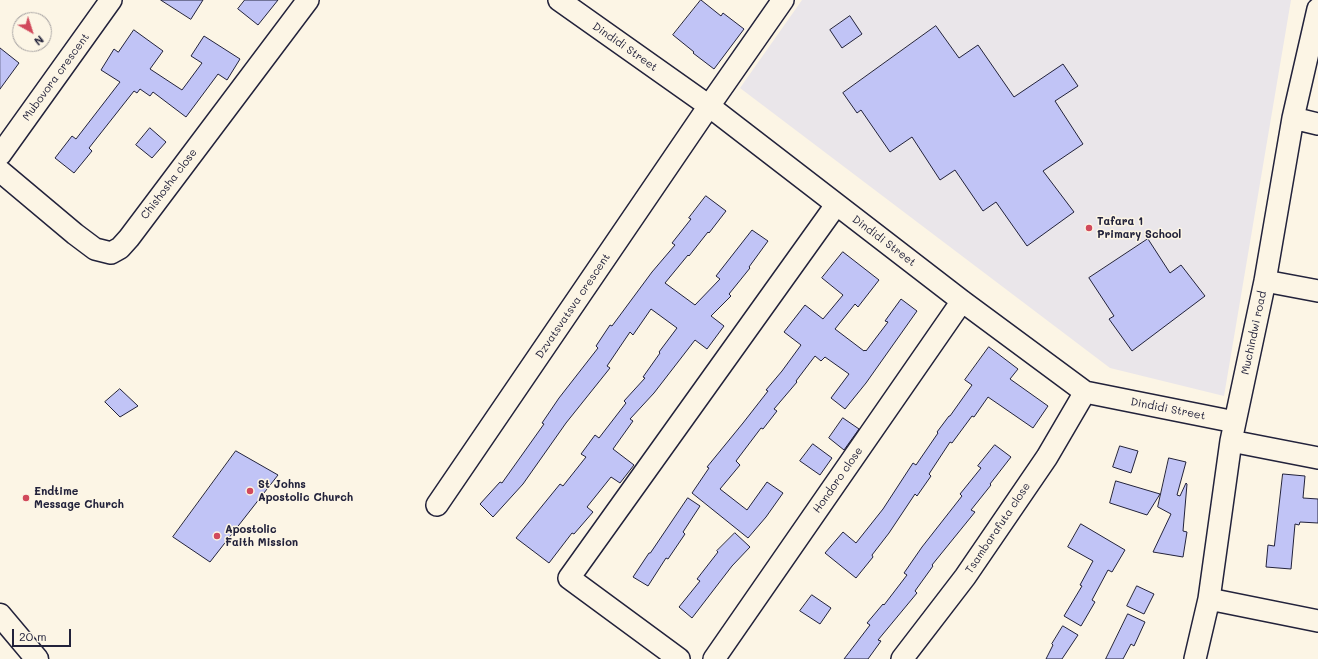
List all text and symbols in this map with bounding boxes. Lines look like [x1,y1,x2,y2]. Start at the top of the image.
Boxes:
north arrow [12,12,52,52]
street label: Dindidi Street [590,20,660,74]
street label: Mubovora crescent [20,31,92,123]
text: N [31,32,47,49]
street label: Chishosha close [138,146,200,222]
street label: Dindidi Street [850,213,918,269]
place label: Tafara 1 Primary School [1097,215,1181,241]
marker: Tafara 1 Primary School [1084,223,1094,233]
street label: Dzvatsvatsva crescent [533,251,613,361]
street label: Muchindwi road [1239,290,1269,376]
street label: Dindidi Street [1129,395,1207,423]
street label: Hondoro close [810,445,866,515]
place label: St Johns Apostolic Church [258,478,353,504]
street label: Tsambarafuta close [963,480,1033,576]
place label: Endtime Message Church [34,485,124,511]
marker: St Johns Apostolic Church [245,486,255,496]
marker: Endtime Message Church [21,493,31,503]
place label: Apostolic Faith Mission [225,523,298,549]
marker: Apostolic Faith Mission [212,531,222,541]
scale bar [14,621,73,647]
text: 20 m [19,628,47,644]

